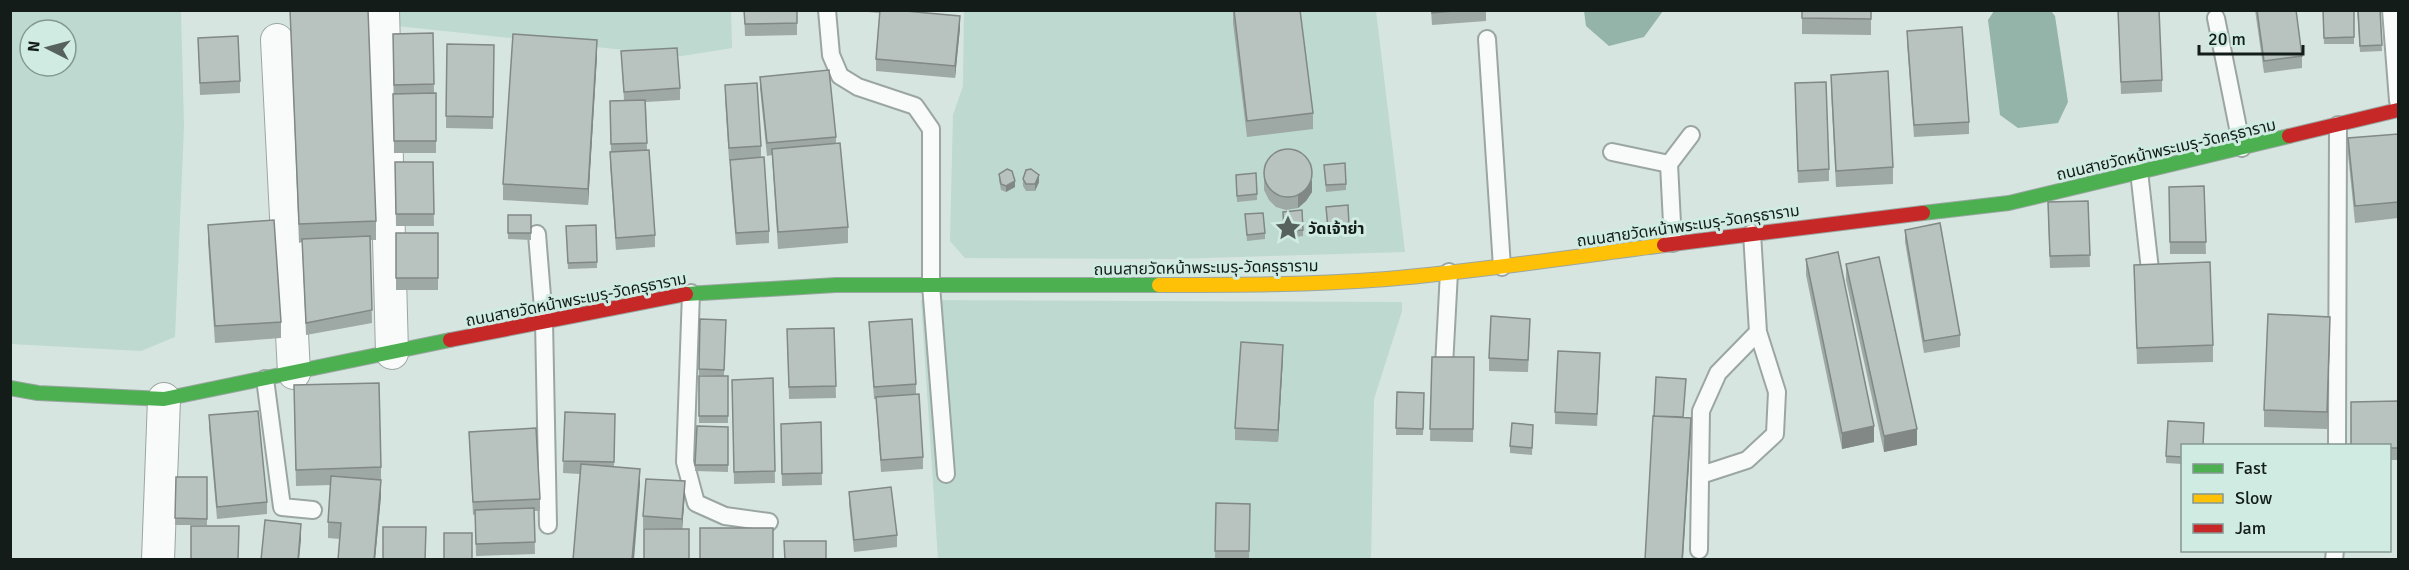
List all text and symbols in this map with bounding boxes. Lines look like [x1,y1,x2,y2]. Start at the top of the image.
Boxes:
north arrow [18,18,78,78]
scale bar [2199,18,2302,56]
text: 20 m [2208,28,2246,50]
text: N [24,40,45,53]
street label: ถนนสายวัดหน้าพระเมรุ-วัดครุธาราม [2054,115,2278,185]
street label: ถนนสายวัดหน้าพระเมรุ-วัดครุธาราม [1575,200,1801,252]
place icon: วัดเจ้าย่า [1273,213,1303,243]
place label: วัดเจ้าย่า [1308,219,1365,239]
street label: ถนนสายวัดหน้าพระเมรุ-วัดครุธาราม [1093,256,1319,280]
street label: ถนนสายวัดหน้าพระเมรุ-วัดครุธาราม [464,269,688,331]
legend [2181,444,2391,552]
text: Fast [2235,457,2267,479]
text: Slow [2235,487,2272,509]
text: Jam [2235,517,2266,539]

